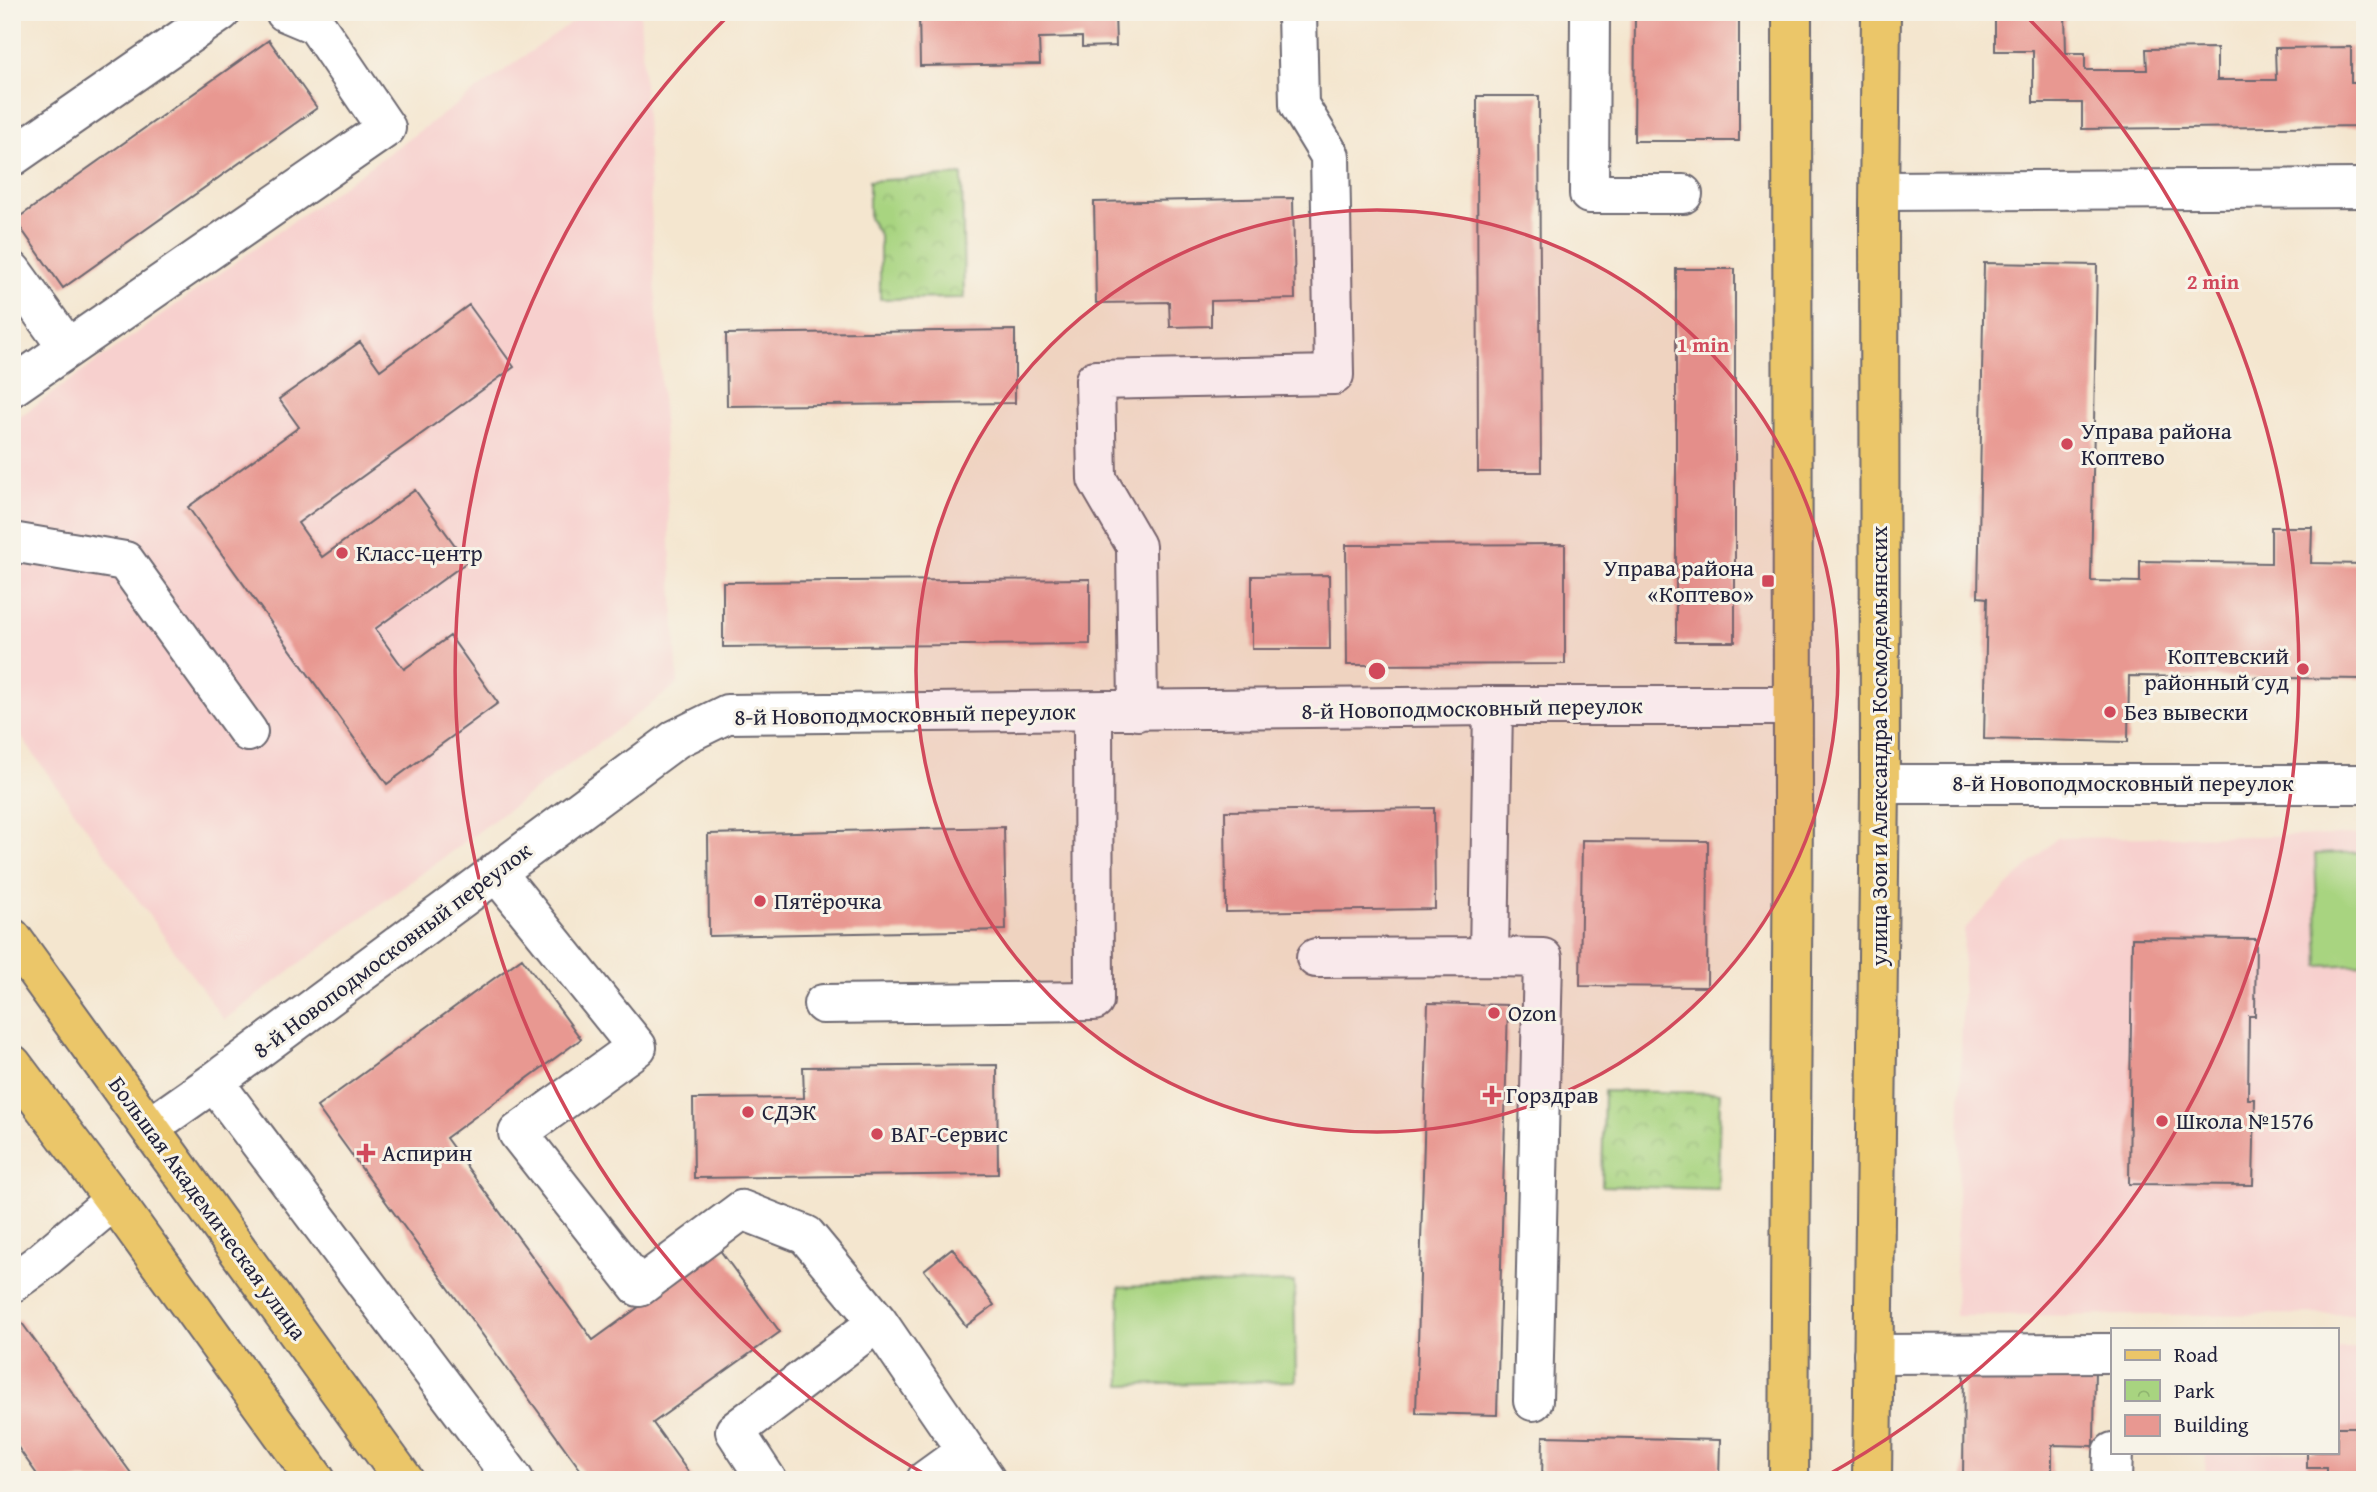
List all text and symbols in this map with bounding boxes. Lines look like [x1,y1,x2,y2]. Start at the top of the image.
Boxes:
text: 2 min [2187,266,2240,297]
text: 1 min [1677,329,1730,360]
place label: Управа района Коптево [2081,414,2232,473]
marker: Управа района Коптево [2059,436,2075,452]
street label: улица Зои и Александра Космодемьянских [1862,525,1895,967]
place label: Класс-центр [356,536,483,569]
marker: Класс-центр [334,545,350,561]
place label: Управа района «Коптево» [1603,551,1754,610]
marker: Управа района «Коптево» [1760,573,1776,589]
place label: Коптевский районный суд [2144,639,2289,698]
centre of rings [1365,659,1389,683]
marker: Коптевский районный суд [2295,661,2311,677]
street label: 8-й Новоподмосковный переулок [1301,688,1643,727]
street label: 8-й Новоподмосковный переулок [734,694,1076,733]
place label: Без вывески [2124,695,2248,728]
marker: Без вывески [2102,704,2118,720]
street label: 8-й Новоподмосковный переулок [1952,766,2294,799]
street label: 8-й Новоподмосковный переулок [245,834,538,1066]
place label: Пятёрочка [774,884,882,917]
marker: Пятёрочка [752,893,768,909]
place label: Ozon [1508,996,1557,1029]
marker: Ozon [1486,1005,1502,1021]
street label: Большая Академическая улица [101,1069,315,1346]
place label: Горздрав [1506,1078,1598,1111]
marker: Горздрав [1484,1087,1500,1103]
place label: СДЭК [762,1095,816,1128]
marker: СДЭК [740,1104,756,1120]
place label: Школа №1576 [2176,1104,2314,1137]
marker: Школа №1576 [2154,1113,2170,1129]
place label: ВАГ-Сервис [891,1117,1008,1150]
marker: ВАГ-Сервис [869,1126,885,1142]
place label: Аспирин [382,1136,472,1169]
marker: Аспирин [356,1143,376,1163]
legend [2111,1328,2338,1454]
text: Road [2174,1339,2219,1370]
text: Park [2174,1375,2215,1406]
text: Building [2174,1409,2249,1440]

